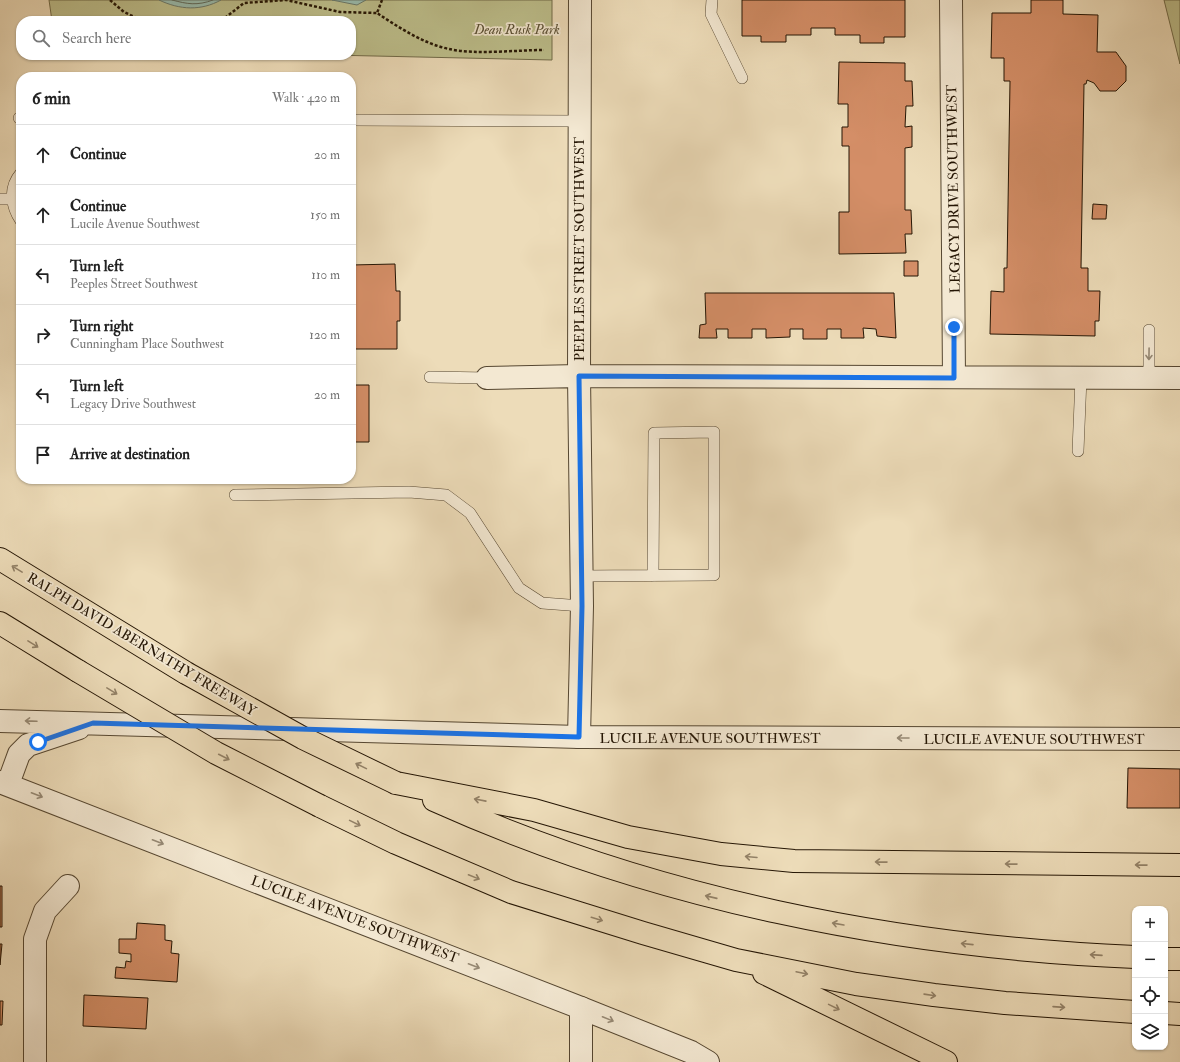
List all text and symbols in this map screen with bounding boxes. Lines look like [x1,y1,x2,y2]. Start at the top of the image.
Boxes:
search box [16,16,356,60]
park label: Dean Rusk Park [473,21,560,38]
icon: search [30,27,52,49]
text: Search here [62,29,131,48]
street label: LEGACY DRIVE SOUTHWEST [943,84,964,293]
text: 6 min [32,88,71,109]
text: Walk · 420 m [272,90,340,106]
street label: PEEPLES STREET SOUTHWEST [571,136,588,361]
icon: ahead [32,144,54,166]
text: Continue [70,145,126,164]
text: 20 m [314,147,340,163]
text: Continue [70,197,126,216]
icon: ahead [32,204,54,226]
text: 150 m [310,207,340,223]
text: Lucile Avenue Southwest [70,216,200,232]
text: Turn left [70,257,124,276]
icon: left [32,264,54,286]
text: 110 m [311,267,340,283]
text: Peeples Street Southwest [70,276,198,292]
text: Turn right [70,317,133,336]
route end [945,318,963,336]
icon: right [32,324,54,346]
text: 120 m [309,327,340,343]
text: Cunningham Place Southwest [70,336,224,352]
one-way arrow [1145,347,1153,360]
text: Turn left [70,377,124,396]
icon: left [32,384,54,406]
text: 20 m [314,387,340,403]
text: Legacy Drive Southwest [70,396,196,412]
icon: arrive [32,444,54,466]
text: Arrive at destination [70,445,190,464]
one-way arrow [11,565,23,573]
street label: RALPH DAVID ABERNATHY FREEWAY [24,569,260,720]
one-way arrow [27,640,38,648]
one-way arrow [105,688,117,696]
one-way arrow [25,718,38,725]
street label: LUCILE AVENUE SOUTHWEST [599,730,821,747]
street label: LUCILE AVENUE SOUTHWEST [923,731,1145,748]
route start [29,733,47,751]
one-way arrow [897,734,910,742]
one-way arrow [217,754,229,761]
one-way arrow [355,762,367,769]
one-way arrow [30,792,42,800]
one-way arrow [474,796,487,804]
one-way arrow [349,820,361,828]
one-way arrow [151,838,163,846]
one-way arrow [745,854,758,861]
one-way arrow [875,858,888,866]
one-way arrow [1005,860,1018,867]
one-way arrow [1135,861,1148,869]
street label: LUCILE AVENUE SOUTHWEST [249,872,462,967]
one-way arrow [468,873,480,881]
one-way arrow [705,892,718,900]
map controls [1132,906,1168,1050]
button: + [1132,906,1168,942]
one-way arrow [590,916,603,923]
one-way arrow [832,920,845,928]
one-way arrow [961,940,974,948]
button: − [1132,942,1168,978]
one-way arrow [1090,952,1103,959]
one-way arrow [468,963,480,970]
one-way arrow [795,969,808,977]
button: locate [1132,978,1168,1014]
one-way arrow [923,991,936,999]
one-way arrow [828,1004,840,1011]
one-way arrow [1052,1004,1065,1011]
button: layers [1132,1014,1168,1050]
one-way arrow [602,1016,614,1023]

